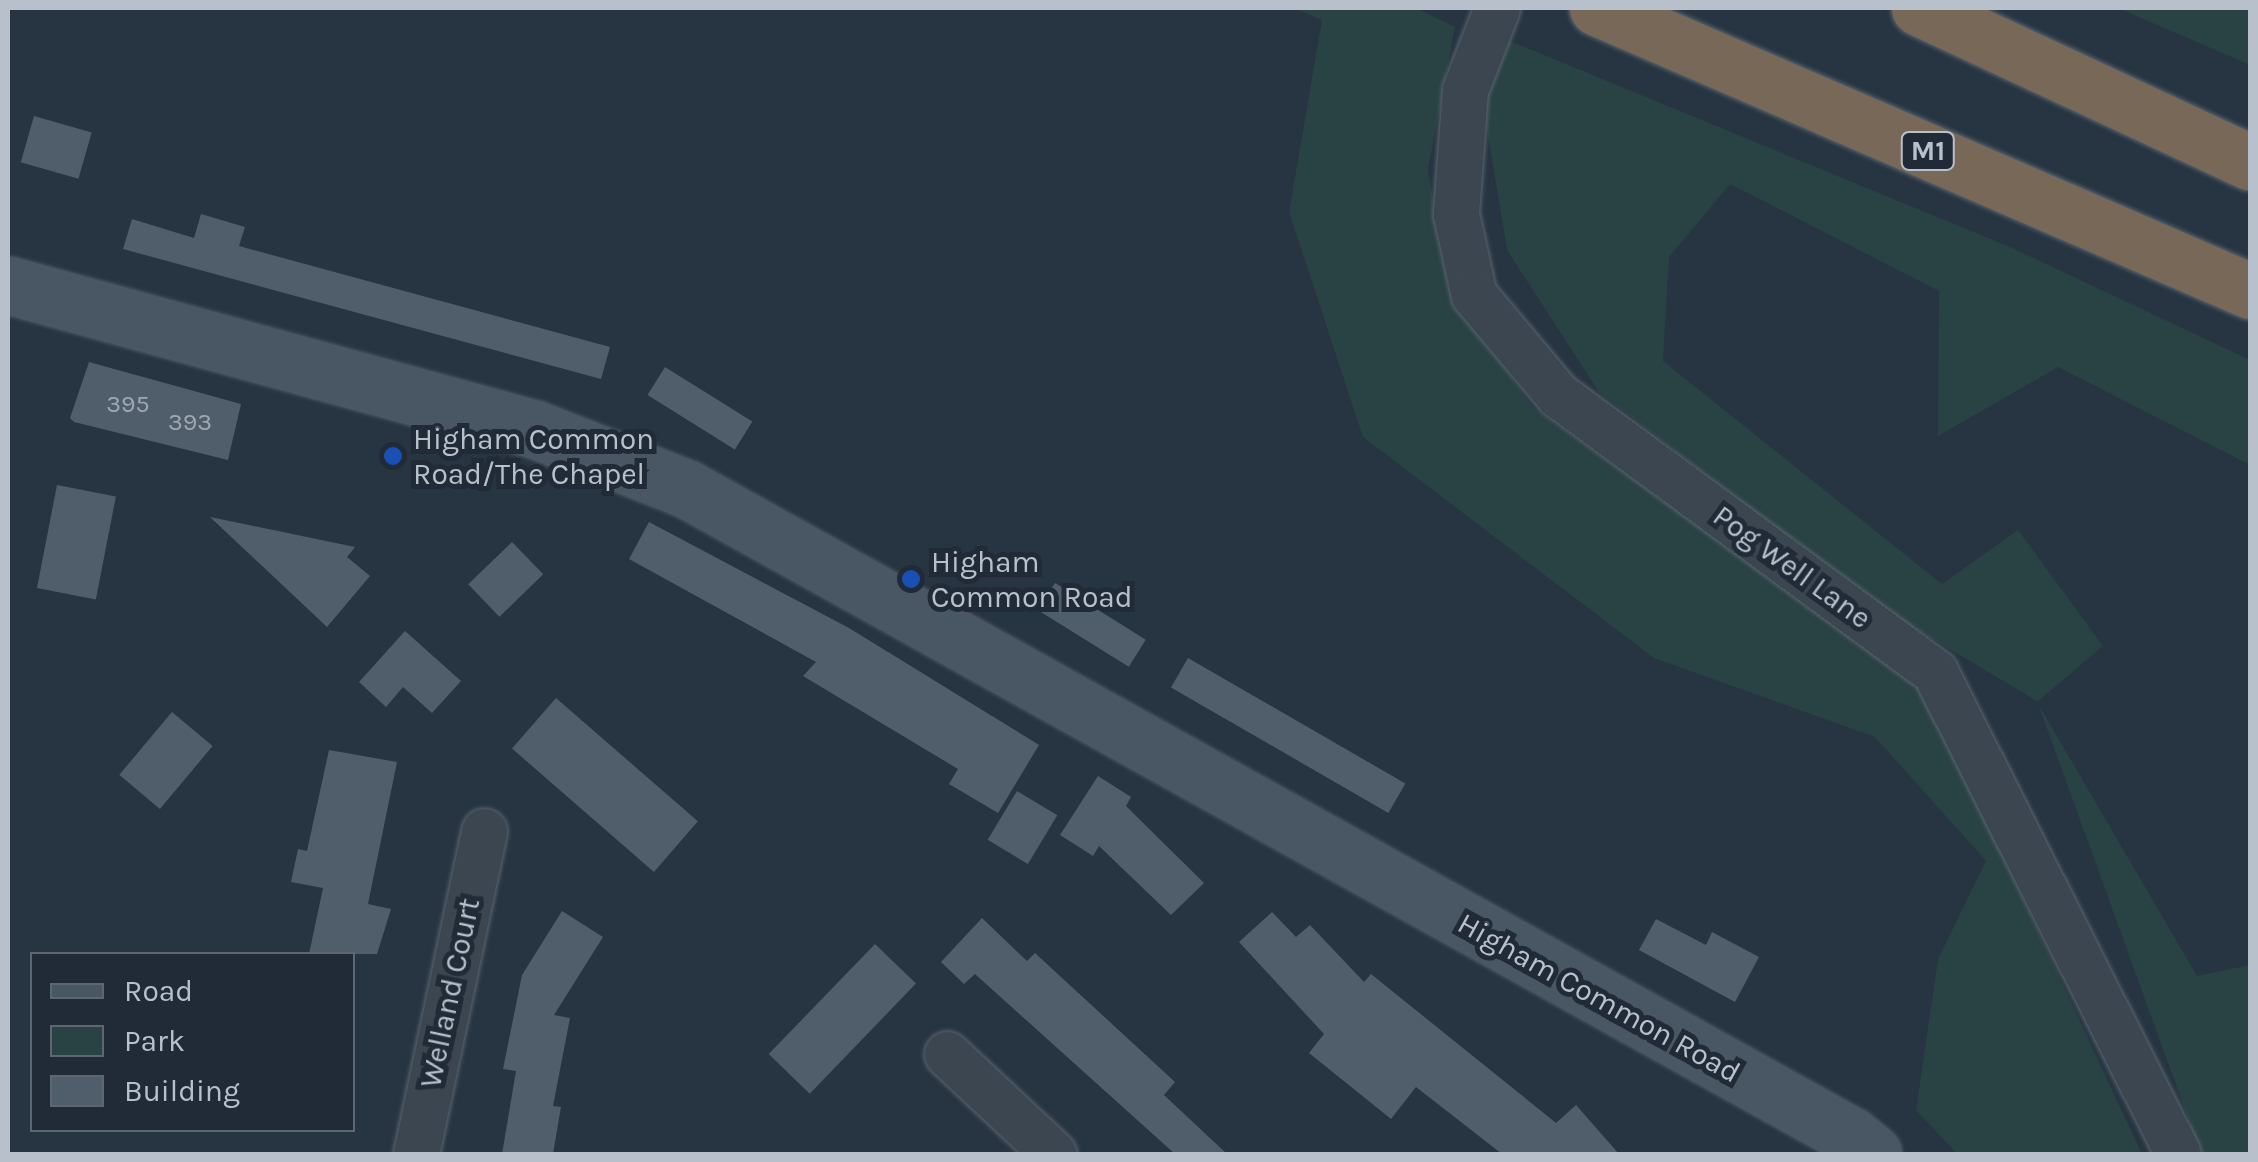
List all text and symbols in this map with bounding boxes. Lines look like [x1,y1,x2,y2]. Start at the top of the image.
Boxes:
road number: M1 [1900,128,1956,174]
house number: 395 [106,389,150,419]
house number: 393 [168,407,212,437]
place label: Higham Common Road/The Chapel [413,421,654,492]
marker: Higham Common Road/The Chapel [382,445,404,467]
street label: Pog Well Lane [1706,498,1878,636]
place label: Higham Common Road [931,544,1133,614]
marker: Higham Common Road [900,568,922,590]
street label: Welland Court [412,895,488,1091]
street label: Higham Common Road [1451,905,1747,1091]
legend [30,952,355,1132]
text: Road [124,973,193,1009]
text: Park [124,1023,185,1059]
text: Building [124,1073,240,1109]

